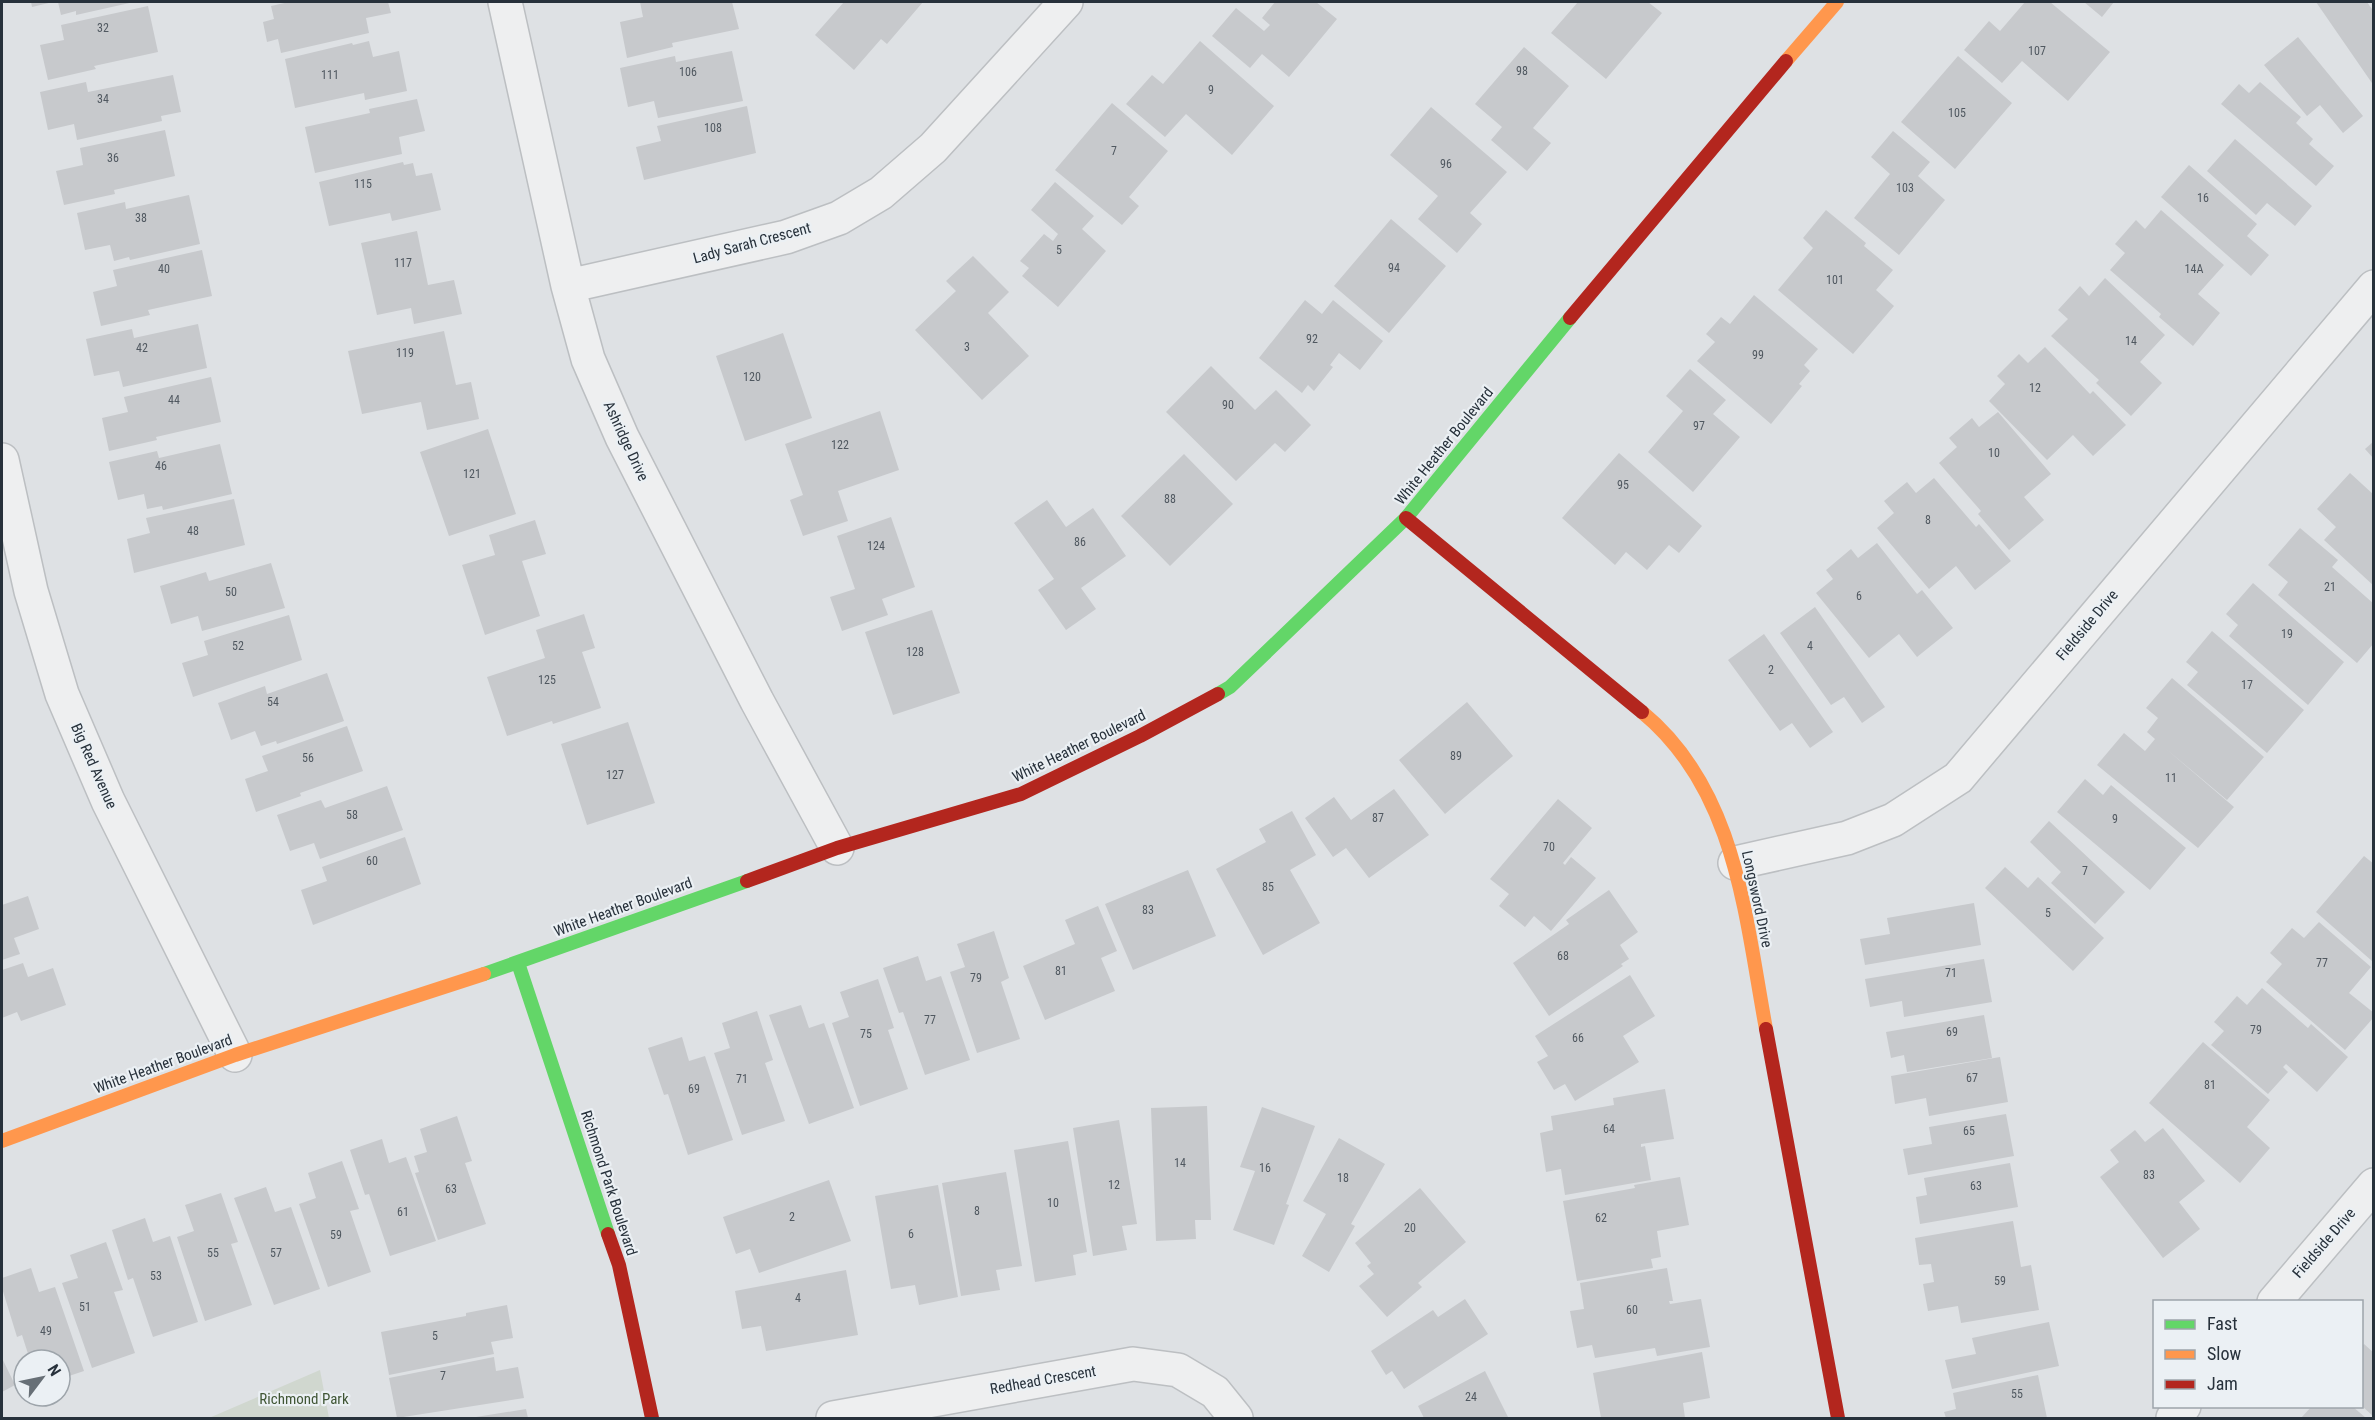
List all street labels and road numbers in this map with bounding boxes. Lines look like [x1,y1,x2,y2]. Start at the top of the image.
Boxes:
street label: Lady Sarah Crescent [691,219,813,267]
street label: White Heather Boulevard [1391,384,1497,508]
street label: Ashridge Drive [600,398,652,484]
street label: Fieldside Drive [2052,586,2122,664]
street label: White Heather Boulevard [1009,706,1149,786]
street label: Big Red Avenue [67,721,121,811]
street label: Longsword Drive [1738,849,1776,949]
street label: White Heather Boulevard [551,874,695,940]
street label: White Heather Boulevard [91,1031,235,1097]
street label: Richmond Park Boulevard [577,1108,641,1258]
street label: Fieldside Drive [2289,1204,2359,1282]
street label: Redhead Crescent [989,1362,1097,1398]

